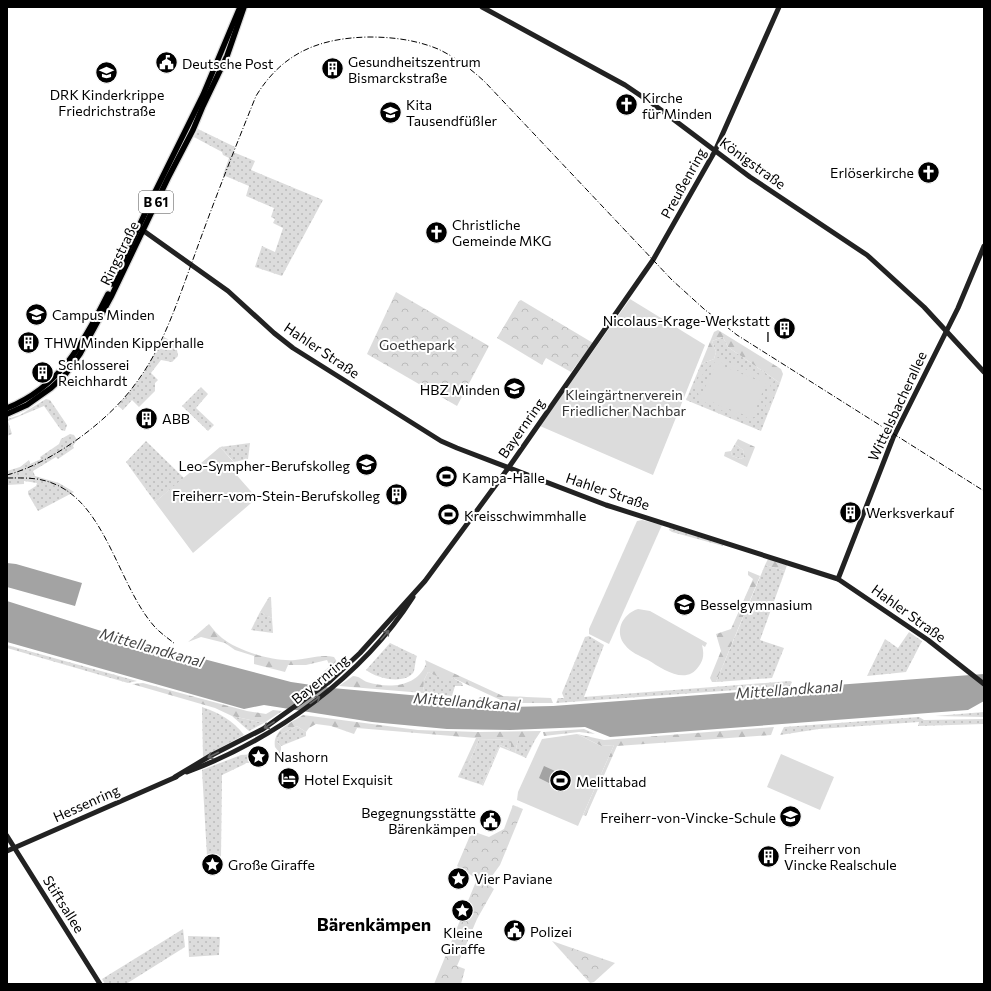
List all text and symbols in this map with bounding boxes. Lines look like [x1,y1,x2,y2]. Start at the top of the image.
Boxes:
public building icon: Deutsche Post [153,50,179,76]
place label: Gesundheitszentrum Bismarckstraße [348,53,481,86]
place label: Deutsche Post [182,55,274,72]
building icon: Gesundheitszentrum Bismarckstraße [319,56,345,82]
school or university icon: DRK Kinderkrippe Friedrichstraße [94,59,120,85]
place label: DRK Kinderkrippe Friedrichstraße [50,86,164,119]
place label: Kirche für Minden [642,89,712,122]
church icon: Kirche für Minden [613,92,639,118]
place label: Kita Tausendfüßler [406,96,498,129]
school or university icon: Kita Tausendfüßler [377,99,403,125]
street label: Königstraße [717,133,789,193]
street label: Preußenring [657,144,710,221]
church icon: Erlöserkirche [916,159,942,185]
place label: Erlöserkirche [830,164,914,181]
road number: B 61 [139,191,173,213]
place label: Christliche Gemeinde MKG [452,216,552,249]
street label: Ringstraße [96,218,142,288]
church icon: Christliche Gemeinde MKG [424,219,450,245]
school or university icon: Campus Minden [23,301,49,327]
place label: Campus Minden [52,306,155,323]
place label: Nicolaus-Krage-Werkstatt I [603,312,770,345]
building icon: Nicolaus-Krage-Werkstatt I [772,315,798,341]
street label: Hahler Straße [281,318,363,382]
building icon: THW Minden Kipperhalle [16,329,42,355]
place label: THW Minden Kipperhalle [44,334,204,351]
park label: Goethepark [379,336,455,353]
street label: Wittelsbacherallee [864,348,930,464]
place label: Schlosserei Reichhardt [58,356,129,389]
building icon: Schlosserei Reichhardt [30,359,56,385]
school or university icon: HBZ Minden [502,376,528,402]
place label: HBZ Minden [420,381,500,398]
park label: Kleingärtnerverein Friedlicher Nachbar [562,386,687,419]
street label: Bayernring [494,395,548,461]
building icon: ABB [134,405,160,431]
place label: ABB [162,410,190,427]
school or university icon: Leo-Sympher-Berufskolleg [353,452,379,478]
place label: Leo-Sympher-Berufskolleg [179,457,350,474]
sports icon: Kampa-Halle [434,464,460,490]
place label: Kampa-Halle [462,469,545,486]
street label: Hahler Straße [564,469,652,513]
building icon: Freiherr-vom-Stein-Berufskolleg [383,482,409,508]
place label: Freiherr-vom-Stein-Berufskolleg [172,487,380,504]
building icon: Werksverkauf [838,499,864,525]
sports icon: Kreisschwimmhalle [436,502,462,528]
place label: Werksverkauf [866,504,955,521]
place label: Kreisschwimmhalle [464,507,586,524]
street label: Hahler Straße [869,580,949,646]
school or university icon: Besselgymnasium [671,591,697,617]
place label: Besselgymnasium [700,596,812,613]
water label: Mittellandkanal [98,624,207,671]
one-way arrow [381,630,390,640]
street label: Bayernring [288,650,352,707]
water label: Mittellandkanal [735,676,844,702]
water label: Mittellandkanal [413,688,522,714]
one-way arrow [309,696,320,704]
one-way arrow [263,721,274,730]
place icon: Nashorn [246,743,272,769]
place label: Nashorn [274,748,328,765]
one-way arrow [207,752,219,759]
hotel icon: Hotel Exquisit [276,766,302,792]
sports icon: Melittabad [548,768,574,794]
place label: Hotel Exquisit [304,771,393,788]
place label: Melittabad [576,773,646,790]
street label: Hessenring [50,781,122,825]
place label: Begegnungsstätte Bärenkämpen [361,804,476,837]
school or university icon: Freiherr-von-Vincke-Schule [778,804,804,830]
public building icon: Begegnungsstätte Bärenkämpen [478,807,504,833]
place label: Freiherr-von-Vincke-Schule [600,809,776,826]
place label: Freiherr von Vincke Realschule [784,840,897,873]
building icon: Freiherr von Vincke Realschule [756,843,782,869]
place icon: Große Giraffe [200,851,226,877]
place label: Große Giraffe [228,856,315,873]
place icon: Vier Paviane [445,865,471,891]
place label: Vier Paviane [474,870,552,887]
street label: Stiftsallee [40,872,88,936]
place icon: Kleine Giraffe [450,897,476,923]
district label: Bärenkämpen [317,913,431,935]
public building icon: Polizei [502,918,528,944]
place label: Polizei [530,923,572,940]
place label: Kleine Giraffe [441,924,485,957]

